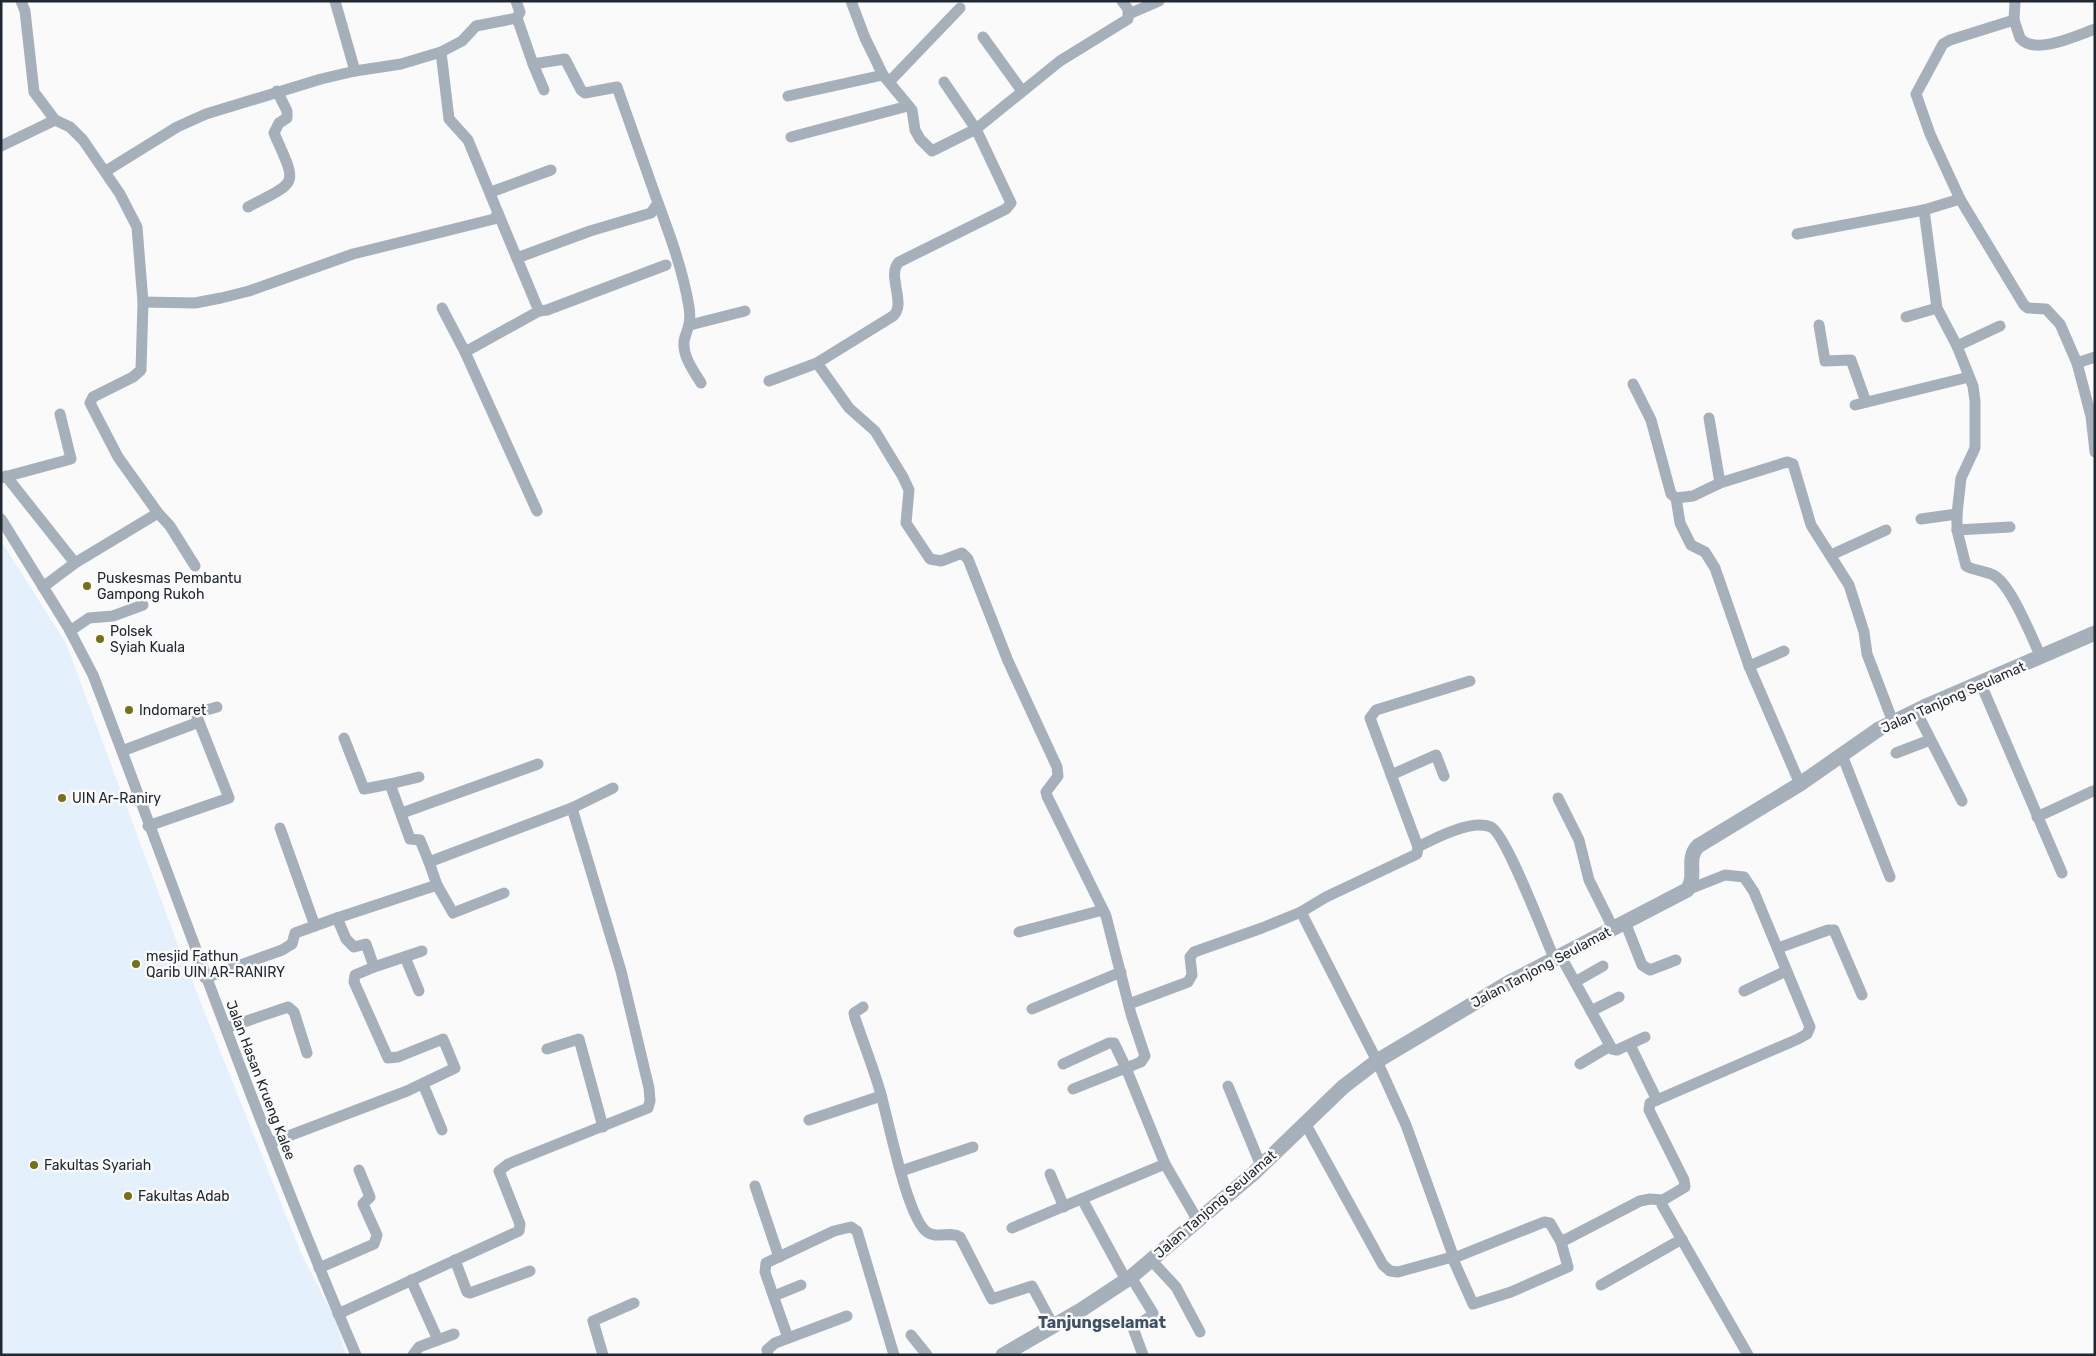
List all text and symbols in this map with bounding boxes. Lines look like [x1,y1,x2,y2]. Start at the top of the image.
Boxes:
place label: Puskesmas Pembantu Gampong Rukoh [97,570,242,603]
marker: Puskesmas Pembantu Gampong Rukoh [81,580,93,592]
place label: Polsek Syiah Kuala [110,623,185,656]
marker: Polsek Syiah Kuala [94,633,106,645]
street label: Jalan Tanjong Seulamat [1879,658,2028,737]
place label: Indomaret [139,702,207,719]
marker: Indomaret [123,704,135,716]
place label: UIN Ar-Raniry [72,790,161,807]
marker: UIN Ar-Raniry [56,792,68,804]
street label: Jalan Tanjong Seulamat [1468,923,1614,1012]
place label: mesjid Fathun Qarib UIN AR-RANIRY [146,948,285,981]
marker: mesjid Fathun Qarib UIN AR-RANIRY [130,958,142,970]
street label: Jalan Hasan Krueng Kalee [222,998,299,1162]
street label: Jalan Tanjong Seulamat [1151,1147,1280,1262]
place label: Fakultas Syariah [44,1157,151,1174]
marker: Fakultas Syariah [28,1159,40,1171]
place label: Fakultas Adab [138,1188,230,1205]
marker: Fakultas Adab [122,1190,134,1202]
district label: Tanjungselamat [1038,1313,1166,1332]

